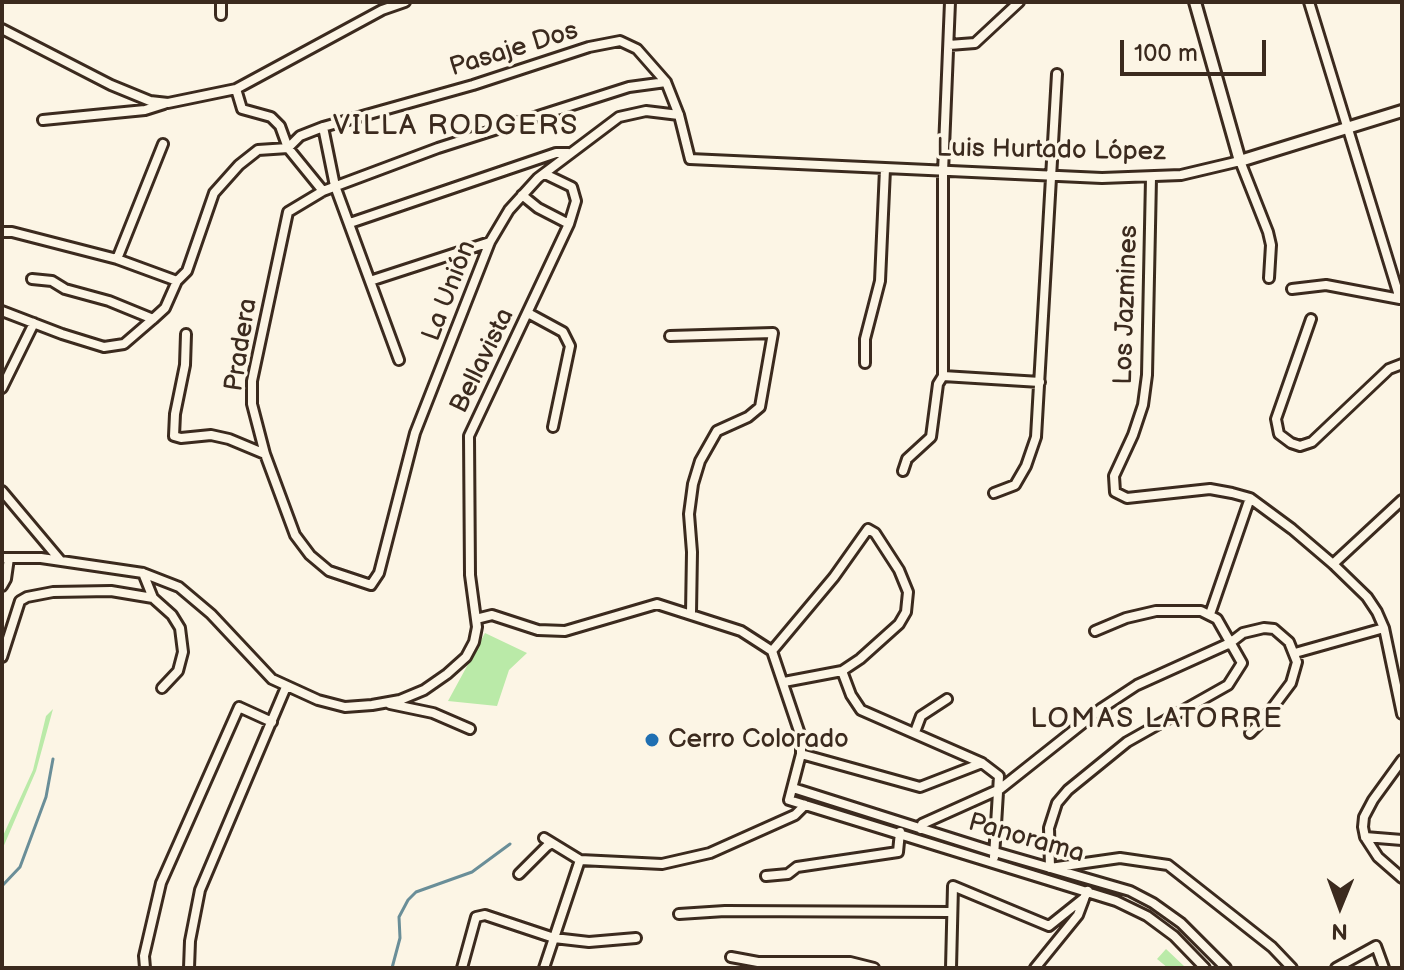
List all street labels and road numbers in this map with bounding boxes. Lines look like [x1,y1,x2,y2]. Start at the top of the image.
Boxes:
street label: Pasaje Dos [446,16,582,84]
street label: Luis Hurtado López [936,133,1166,169]
street label: Los Jazmines [1109,225,1145,385]
street label: La Unión [417,236,483,346]
street label: Pradera [219,296,265,394]
street label: Bellavista [444,304,522,418]
street label: Panorama [964,808,1088,870]

